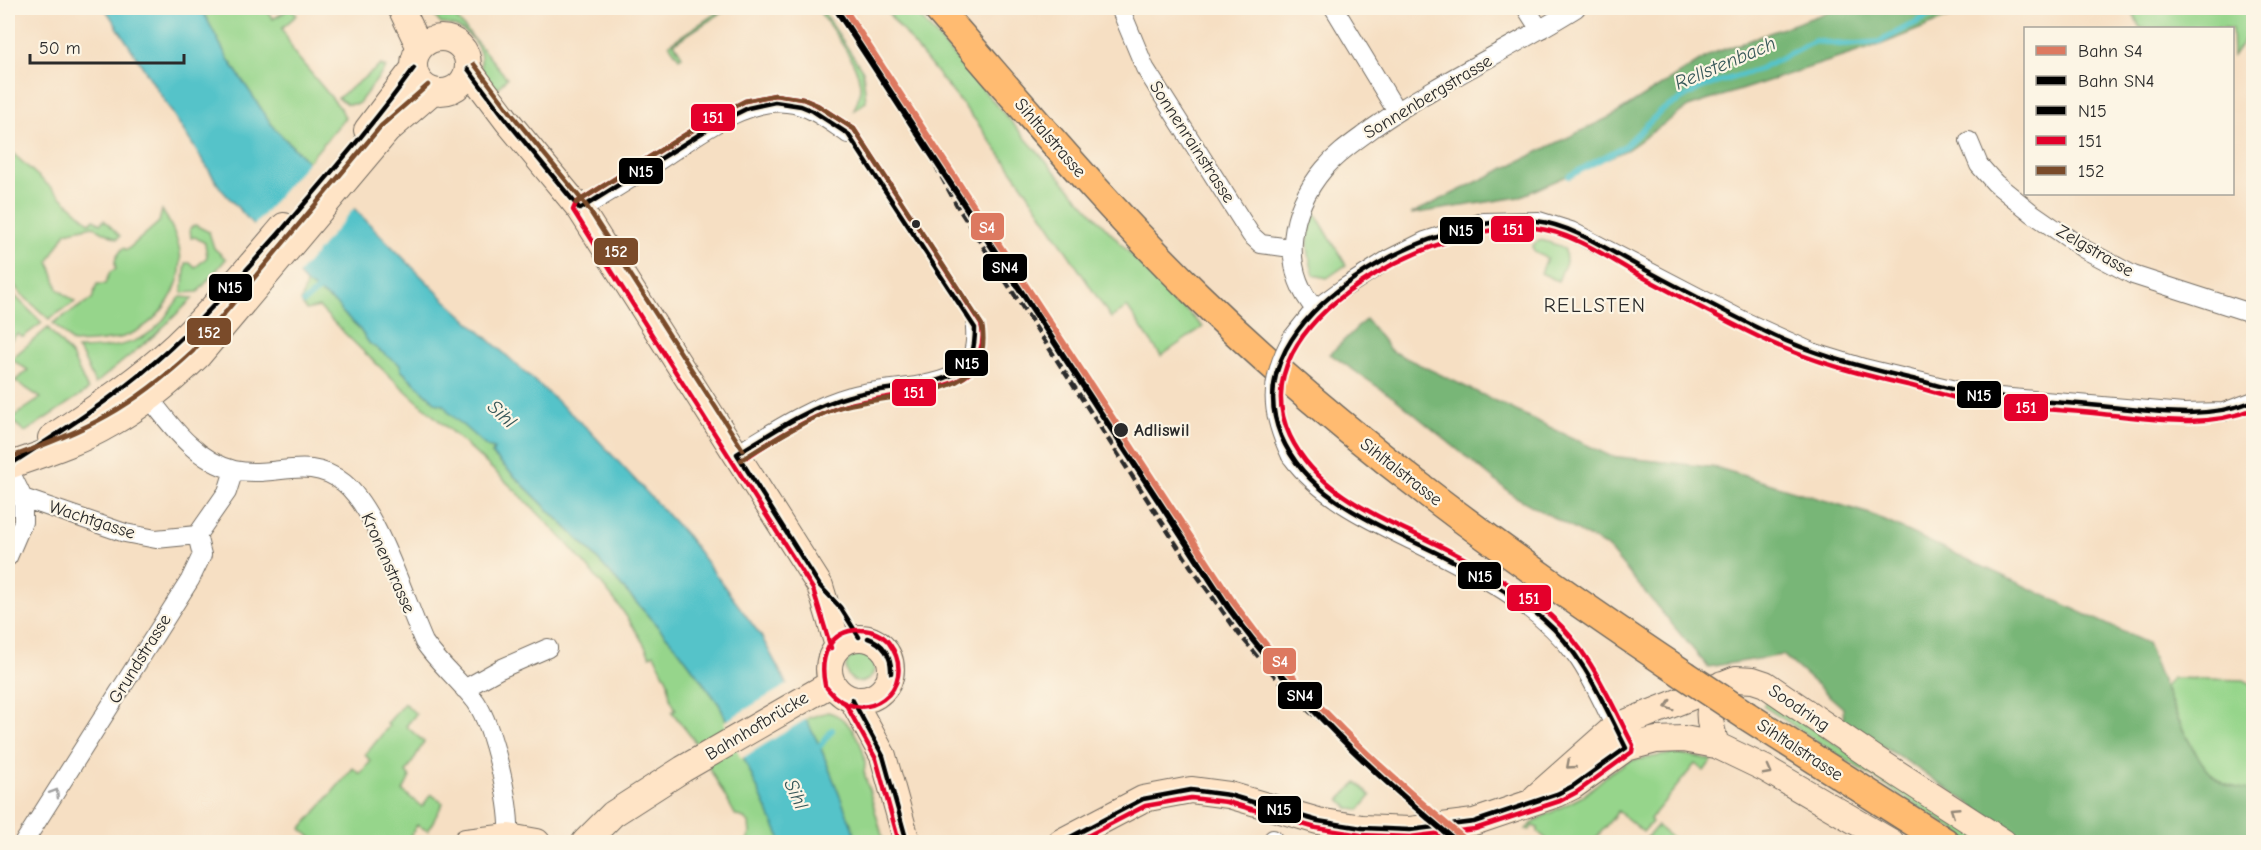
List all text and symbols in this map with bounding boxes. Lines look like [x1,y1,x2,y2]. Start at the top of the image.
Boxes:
scale bar [30,27,184,65]
legend [2024,27,2234,195]
water label: Rellstenbach [1671,31,1779,95]
text: 50 m [39,38,81,59]
text: Bahn S4 [2078,41,2143,62]
street label: Sonnenbergstrasse [1360,50,1496,144]
text: Bahn SN4 [2078,71,2155,92]
street label: Sonnenrainstrasse [1145,77,1239,207]
street label: Sihltalstrasse [1010,94,1090,182]
text: N15 [2078,101,2107,122]
line badge: 151 [690,103,736,132]
text: 151 [702,109,724,127]
text: 151 [2078,131,2102,152]
line badge: N15 [618,157,664,185]
text: 152 [2078,161,2104,182]
text: N15 [628,163,654,181]
line badge: S4 [970,212,1005,241]
line badge: 151 [1490,215,1535,243]
line badge: N15 [1439,216,1484,245]
unlabelled marker [910,218,922,230]
text: S4 [979,219,995,237]
street label: Zelgstrasse [2053,220,2137,282]
text: 151 [1502,221,1524,239]
text: N15 [1448,222,1474,240]
line badge: 152 [593,237,639,266]
text: 152 [605,243,627,261]
line badge: SN4 [982,253,1028,282]
text: SN4 [992,259,1018,277]
line badge: N15 [208,273,253,302]
text: N15 [217,279,243,297]
district label: RELLSTEN [1544,294,1646,317]
line badge: 152 [186,317,232,346]
text: 152 [198,324,220,342]
line badge: N15 [944,349,989,377]
text: N15 [954,355,980,373]
line badge: 151 [891,378,937,407]
line badge: N15 [1956,380,2002,409]
text: 151 [903,384,925,402]
text: N15 [1966,387,1992,405]
line badge: 151 [2003,393,2049,422]
water label: Sihl [483,395,522,433]
text: 151 [2015,399,2037,417]
place label: Adliswil [1134,420,1189,441]
marker: Adliswil [1112,421,1130,439]
street label: Sihltalstrasse [1356,434,1446,510]
street label: Wachtgasse [46,496,138,544]
street label: Kronenstrasse [356,509,420,617]
line badge: N15 [1457,561,1502,590]
text: N15 [1467,568,1493,586]
line badge: 151 [1506,584,1552,612]
text: 151 [1518,590,1540,608]
street label: Grundstrasse [104,610,176,708]
line badge: S4 [1262,647,1297,675]
text: S4 [1272,653,1288,671]
street label: Soodring [1764,680,1834,736]
line badge: SN4 [1277,681,1323,710]
street label: Bahnhofbrücke [702,687,812,765]
text: SN4 [1287,687,1313,705]
one-way arrow [1664,699,1675,711]
street label: Sihltalstrasse [1753,714,1847,786]
one-way arrow [1566,757,1577,768]
one-way arrow [1762,764,1772,775]
water label: Sihl [779,775,813,813]
one-way arrow [48,789,60,799]
line badge: N15 [1257,795,1302,824]
text: N15 [1266,801,1292,819]
one-way arrow [1949,807,1960,818]

